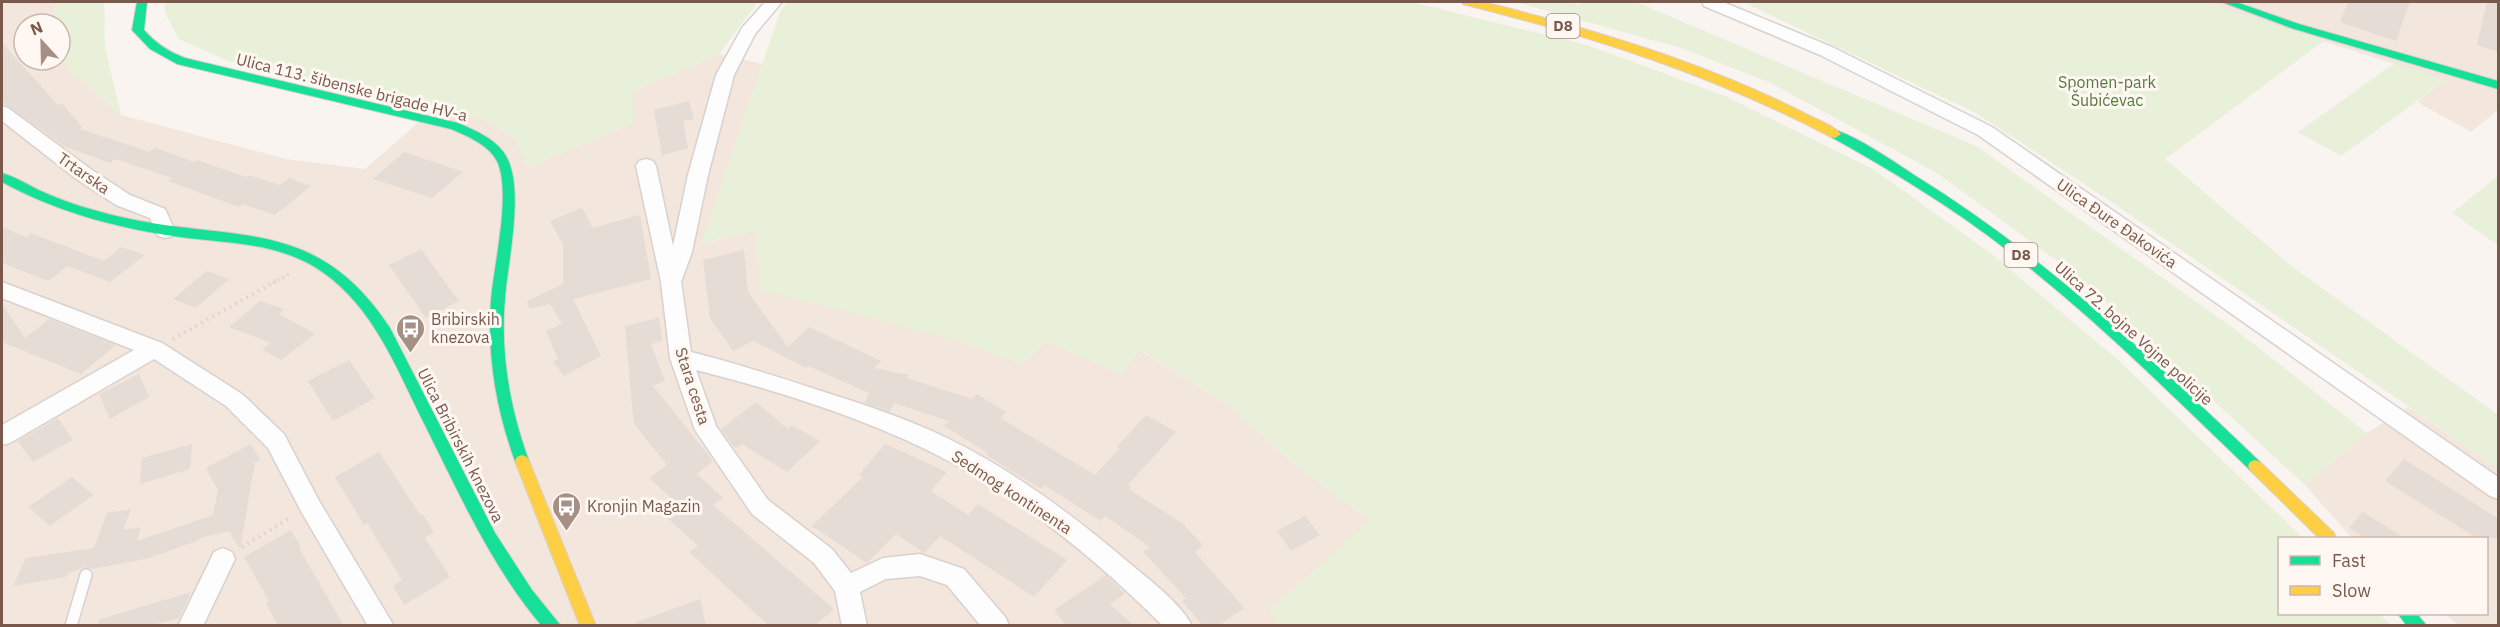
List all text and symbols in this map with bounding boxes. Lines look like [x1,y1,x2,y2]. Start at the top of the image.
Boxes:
north arrow [12,12,72,72]
road number: D8 [1546,14,1580,38]
text: N [27,17,46,40]
street label: Ulica 113. šibenske brigade HV-a [234,49,470,126]
park label: Spomen-park Šubićevac [2058,72,2157,110]
street label: Trtarska [54,148,114,198]
street label: Ulica Đure Đakovića [2053,174,2182,272]
road number: D8 [2004,243,2038,267]
street label: Ulica 72. bojne Vojne policije [2051,257,2217,410]
place label: Bribirskih knezova [431,309,500,347]
bus stop icon: Bribirskih knezova [394,312,426,354]
street label: Stara cesta [671,345,715,428]
street label: Ulica Bribirskih knezova [413,364,509,526]
street label: Sedmog kontinenta [948,446,1076,539]
bus stop icon: Kronjin Magazin [550,490,582,532]
place label: Kronjin Magazin [587,496,701,516]
legend [2278,537,2488,615]
text: Fast [2332,549,2366,572]
text: Slow [2332,579,2371,602]

